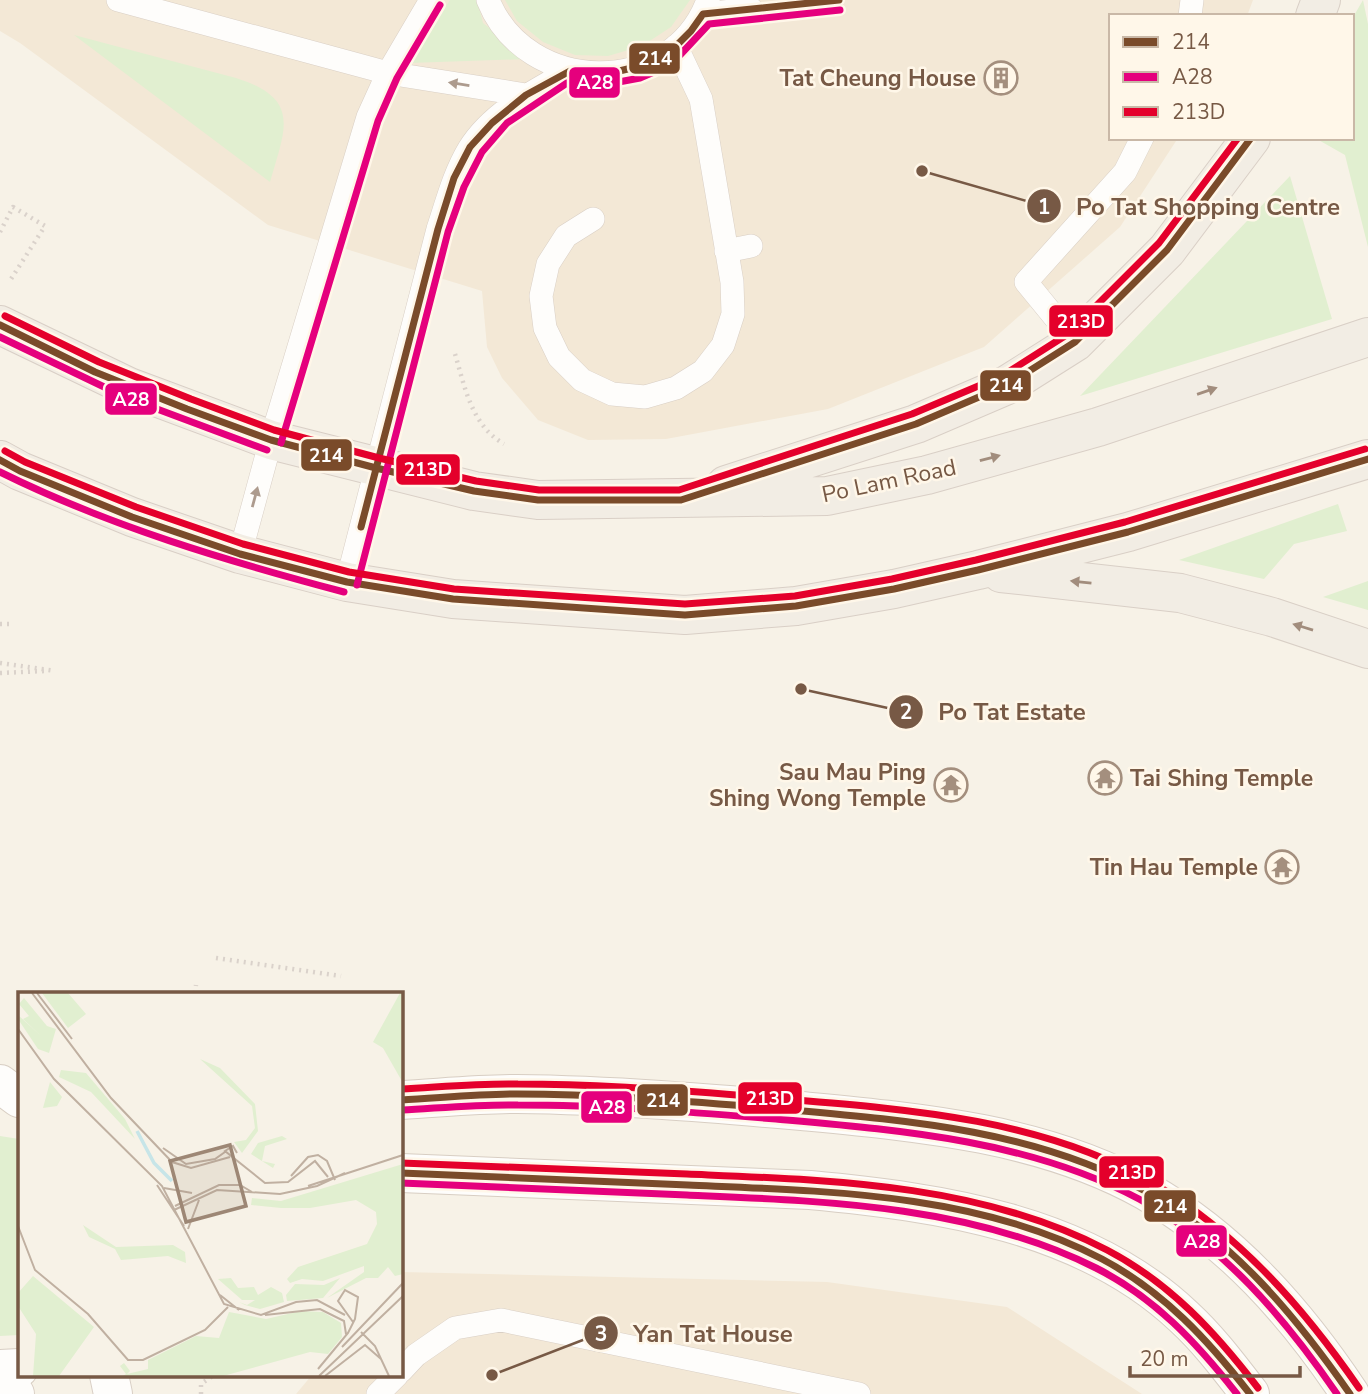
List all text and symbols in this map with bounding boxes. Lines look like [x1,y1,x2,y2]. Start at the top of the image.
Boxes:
legend [1109,14,1354,140]
text: 214 [1172,28,1210,56]
line badge: 214 [628,42,681,75]
text: 214 [638,46,672,72]
building icon: Tat Cheung House [982,59,1020,97]
place label: Tat Cheung House [779,63,976,94]
text: A28 [1172,63,1213,91]
line badge: A28 [568,66,621,99]
text: A28 [577,70,613,96]
one-way arrow [448,78,470,89]
text: 213D [1172,98,1225,126]
callout: Po Tat Shopping Centre [1027,184,1354,229]
text: Po Tat Shopping Centre [1076,191,1340,223]
text: 1 [1038,193,1050,221]
line badge: 213D [1048,304,1114,338]
text: 213D [1057,309,1105,335]
line badge: 214 [979,369,1032,402]
text: 214 [989,373,1023,399]
line badge: A28 [104,382,158,416]
one-way arrow [1196,385,1217,396]
text: A28 [113,387,149,413]
line badge: 214 [300,438,353,472]
text: 214 [309,443,343,469]
street label: Po Lam Road [819,452,959,510]
line badge: 213D [395,453,461,486]
one-way arrow [979,453,1000,463]
text: 213D [404,457,452,483]
one-way arrow [251,486,261,507]
one-way arrow [1070,577,1092,588]
one-way arrow [1293,621,1314,632]
callout: Po Tat Estate [889,689,1099,734]
text: Po Tat Estate [938,696,1086,728]
text: 2 [900,698,912,726]
place label: Sau Mau Ping Shing Wong Temple [709,757,926,814]
temple icon: Tai Shing Temple [1086,759,1124,797]
place label: Tai Shing Temple [1130,763,1313,794]
temple icon: Sau Mau Ping Shing Wong Temple [932,766,970,804]
temple icon: Tin Hau Temple [1263,848,1301,886]
place label: Tin Hau Temple [1090,852,1258,883]
inset map [18,992,402,1376]
line badge: 213D [737,1081,803,1115]
line badge: 214 [636,1083,689,1117]
text: 213D [746,1086,794,1112]
text: 214 [646,1088,680,1114]
line badge: A28 [580,1090,633,1124]
text: A28 [589,1095,625,1121]
line badge: 213D [1098,1155,1165,1189]
text: 213D [1108,1160,1156,1186]
line badge: 214 [1143,1189,1197,1223]
text: 214 [1153,1194,1187,1220]
line badge: A28 [1175,1224,1228,1258]
text: A28 [1184,1229,1220,1255]
callout: Yan Tat House [584,1311,806,1356]
text: Yan Tat House [632,1318,793,1350]
text: 3 [595,1320,607,1348]
scale bar [1130,1334,1300,1378]
text: 20 m [1140,1345,1189,1373]

